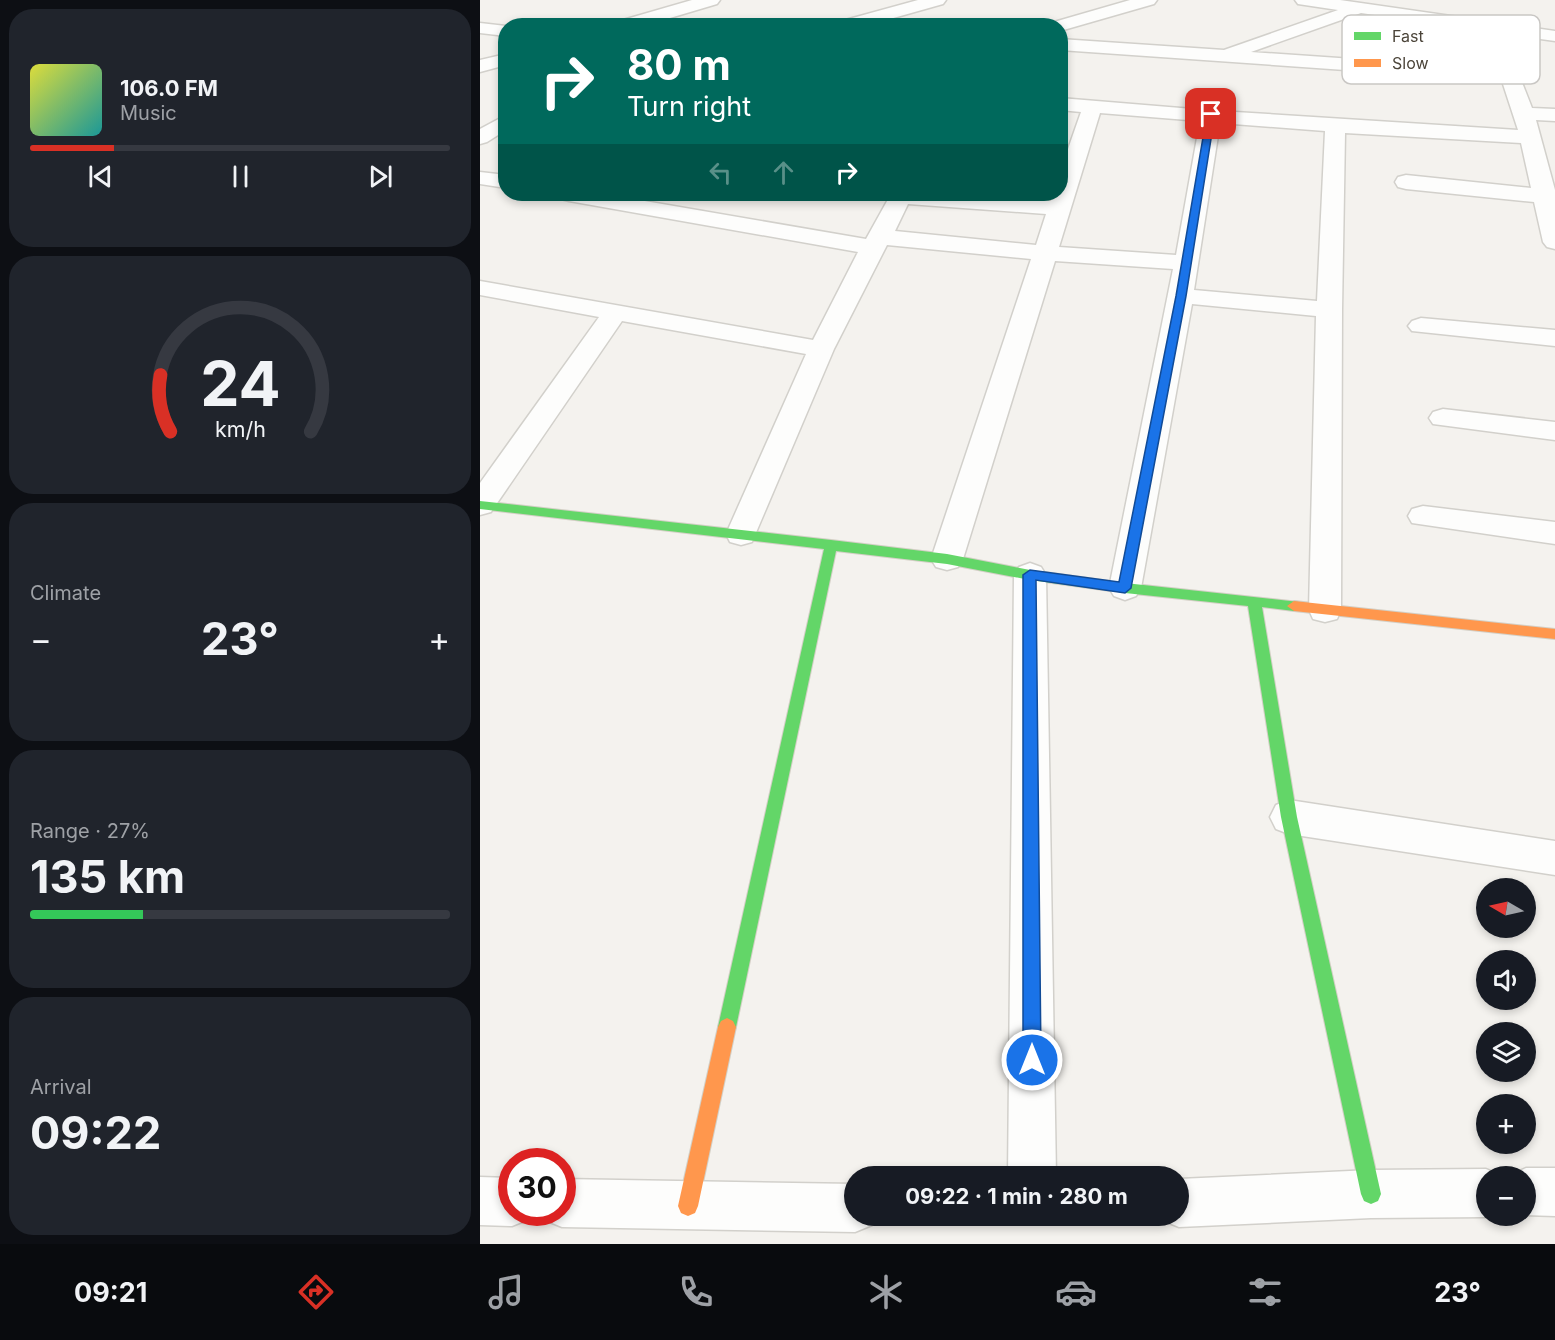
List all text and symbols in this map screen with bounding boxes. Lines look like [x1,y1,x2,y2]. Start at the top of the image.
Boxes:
legend [1342,15,1540,84]
text: Fast [1392,26,1424,46]
text: 80 m [627,39,731,90]
icon: right [528,42,606,120]
text: Slow [1392,53,1429,73]
text: 106.0 FM [120,75,218,101]
pin [1185,88,1236,139]
text: Turn right [627,90,751,123]
icon: arrive [1194,97,1227,130]
text: Music [120,101,177,125]
icon: left [704,156,737,189]
icon: ahead [767,156,800,189]
icon: right [830,156,863,189]
icon: previous [84,160,117,193]
icon: pause [224,160,257,193]
icon: next [364,160,397,193]
text: 24 [200,346,280,421]
text: km/h [215,416,265,442]
text: Climate [30,581,101,605]
text: 23° [201,611,279,666]
text: − [30,619,52,659]
text: + [428,619,450,659]
text: Range · 27% [30,819,150,843]
text: 135 km [30,849,185,904]
north arrow [1476,878,1536,938]
map controls [1476,878,1536,1226]
button: sound [1476,950,1536,1010]
button: layers [1476,1022,1536,1082]
position arrow [1000,1028,1064,1092]
text: Arrival [30,1075,92,1099]
button: + [1476,1094,1536,1154]
text: 09:22 [30,1105,161,1160]
speed limit sign: 30 [498,1148,576,1226]
button: − [1476,1166,1536,1226]
text: 09:22 · 1 min · 280 m [905,1183,1128,1209]
icon: directions [295,1271,337,1313]
icon: music [485,1271,527,1313]
icon: phone [675,1271,717,1313]
icon: climate [865,1271,907,1313]
icon: car [1055,1271,1097,1313]
icon: filters [1244,1271,1286,1313]
text: 09:21 [74,1276,147,1309]
text: 23° [1434,1276,1481,1309]

